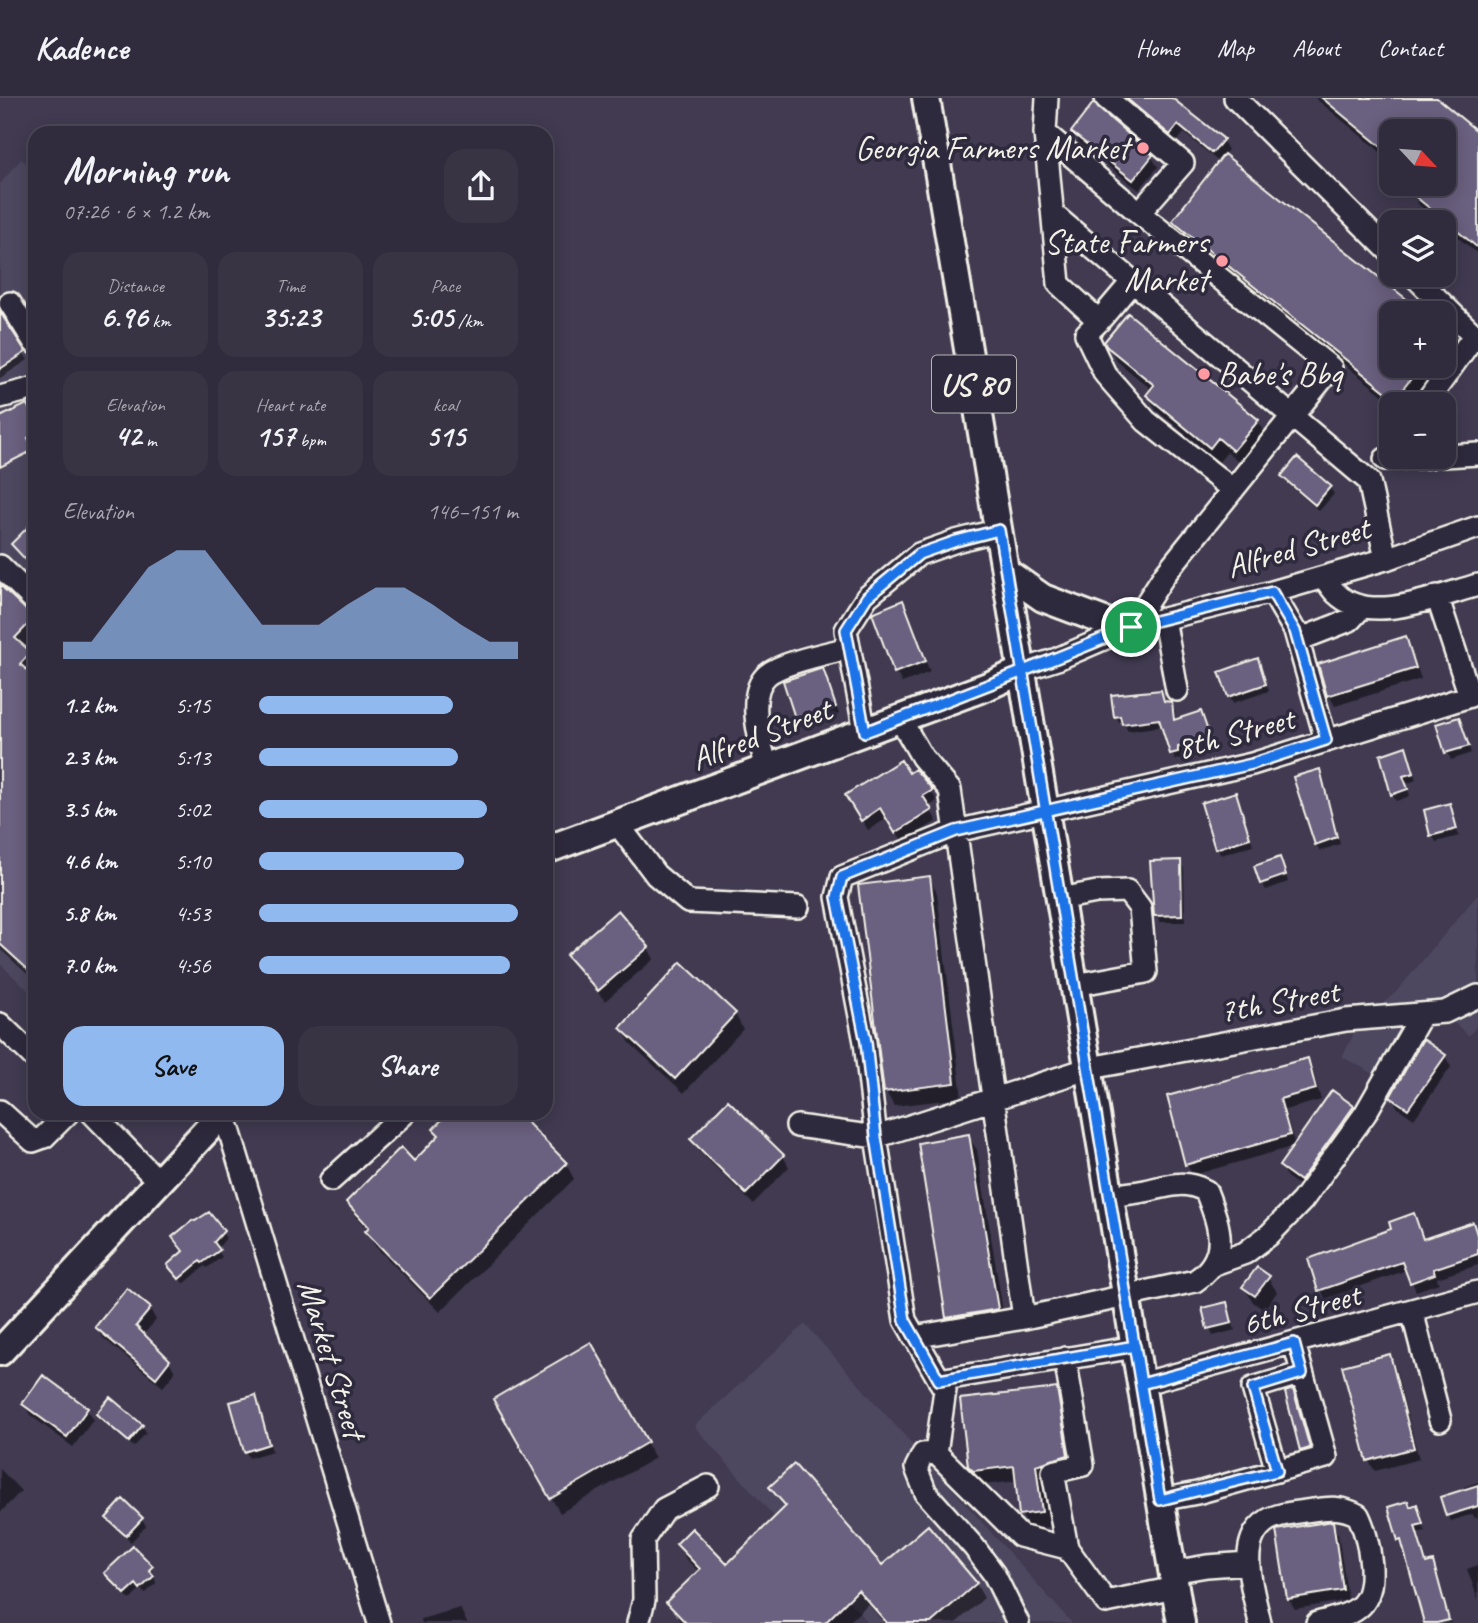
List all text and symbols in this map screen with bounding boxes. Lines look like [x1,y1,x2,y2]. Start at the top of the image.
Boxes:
text: Kadence [35,27,128,69]
text: Home [1136,33,1179,63]
text: Map [1217,33,1254,63]
text: About [1292,33,1340,63]
text: Contact [1378,33,1443,63]
north arrow [1379,119,1456,196]
map controls [1379,119,1456,469]
place label: Georgia Farmers Market [855,127,1133,169]
marker: Georgia Farmers Market [1135,140,1151,156]
text: Morning run [63,147,229,194]
button: share [444,149,518,223]
text: 07:26 · 6 × 1.2 km [63,197,209,226]
button: layers [1379,210,1456,287]
place label: State Farmers Market [1044,221,1212,301]
marker: State Farmers Market [1214,253,1230,269]
text: Distance [107,274,164,298]
text: Time [276,274,305,298]
text: Pace [431,274,460,298]
text: 6.96 [100,298,148,336]
text: 35:23 [261,298,320,336]
text: 5:05 [408,298,454,336]
button: + [1379,301,1456,378]
text: km [148,309,171,333]
text: /km [454,309,483,333]
place label: Babe's Bbq [1218,353,1344,395]
road number: US 80 [932,356,1016,412]
marker: Babe's Bbq [1196,366,1212,382]
button: − [1379,392,1456,469]
text: Elevation [106,393,165,417]
text: Heart rate [256,393,325,417]
text: kcal [433,393,458,417]
text: 42 [114,417,141,455]
text: 157 [255,417,295,455]
text: 515 [426,417,465,455]
text: m [141,428,157,452]
text: bpm [295,428,326,452]
text: Elevation [63,497,134,526]
text: 146–151 m [427,497,518,526]
street label: Alfred Street [1222,506,1377,587]
pin [1101,597,1161,657]
icon: arrive [1112,608,1150,646]
street label: Alfred Street [685,687,840,780]
text: 1.2 km [63,691,117,720]
text: 5:15 [175,691,211,720]
street label: 8th Street [1172,696,1301,769]
text: 2.3 km [63,743,117,772]
text: 5:13 [175,743,211,772]
text: 3.5 km [63,795,116,824]
text: 5:02 [175,795,211,824]
text: 4.6 km [63,847,117,876]
text: 5:10 [175,847,211,876]
text: 5.8 km [63,899,116,928]
text: 4:53 [175,899,211,928]
text: 7.0 km [63,951,116,980]
text: 4:56 [175,951,211,980]
street label: 7th Street [1216,969,1345,1032]
button: Save [63,1026,284,1106]
button: Share [298,1026,518,1106]
street label: 6th Street [1238,1272,1367,1345]
street label: Market Street [288,1275,377,1447]

